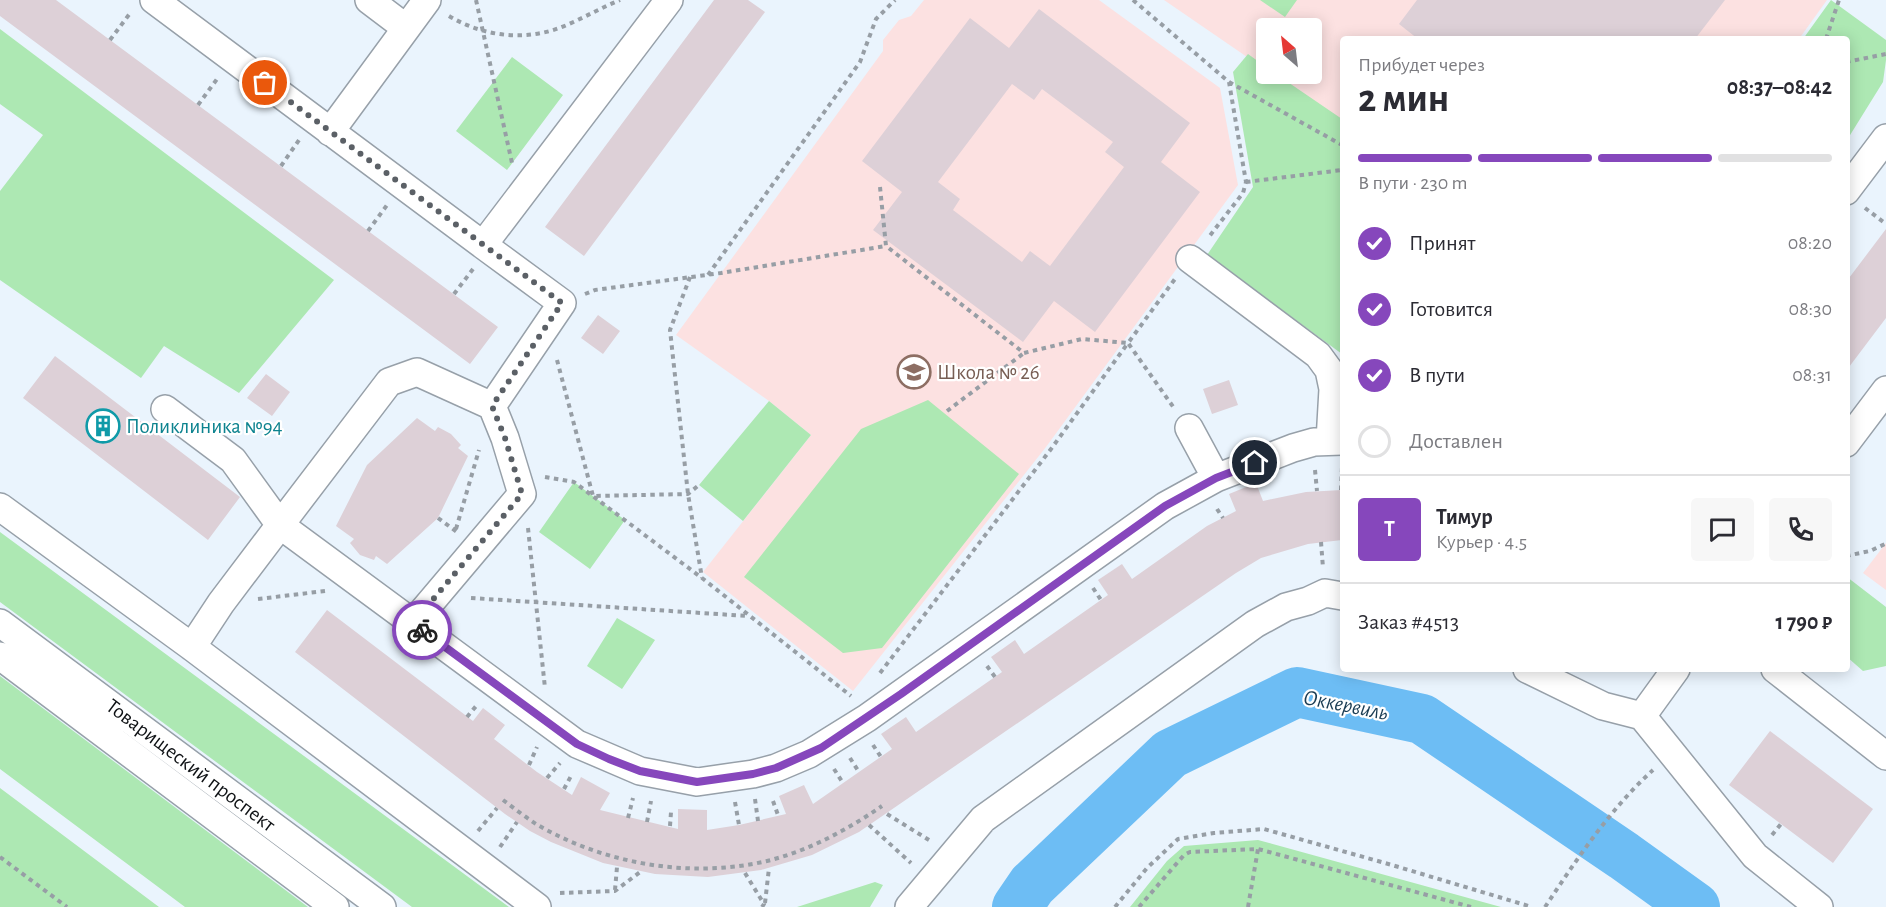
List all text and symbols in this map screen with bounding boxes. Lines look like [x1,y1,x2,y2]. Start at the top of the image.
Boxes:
north arrow [1256,18,1322,84]
map controls [1256,18,1322,84]
text: Прибудет через [1358,55,1485,75]
pin [239,57,290,108]
icon: bag [248,66,281,99]
text: 08:37–08:42 [1727,76,1832,98]
text: 2 мин [1358,80,1449,119]
text: В пути · 230 m [1358,173,1468,193]
icon: check [1358,227,1391,260]
text: Принят [1409,232,1475,254]
text: 08:20 [1788,233,1832,253]
icon: check [1358,293,1391,326]
text: Готовится [1409,298,1493,320]
text: 08:30 [1789,299,1832,319]
school or university icon: Школа № 26 [896,354,932,390]
icon: check [1358,359,1391,392]
place label: Школа № 26 [937,362,1040,383]
text: В пути [1409,364,1465,386]
text: 08:31 [1792,365,1832,385]
building icon: Поликлиника №94 [85,408,121,444]
place label: Поликлиника №94 [126,416,283,437]
text: Доставлен [1409,430,1503,452]
pin [1229,437,1280,488]
icon: home [1238,446,1271,479]
button: chat [1691,498,1754,561]
button: phone [1769,498,1832,561]
text: Тимур [1436,506,1493,528]
text: Т [1384,518,1395,540]
text: Курьер · 4.5 [1436,532,1527,552]
courier [392,600,452,660]
text: Заказ #4513 [1358,611,1459,633]
text: 1 790 ₽ [1776,611,1832,633]
icon: bike [406,614,439,647]
water label: Оккервиль [1301,686,1390,725]
street label: Товарищеский проспект [102,695,279,836]

